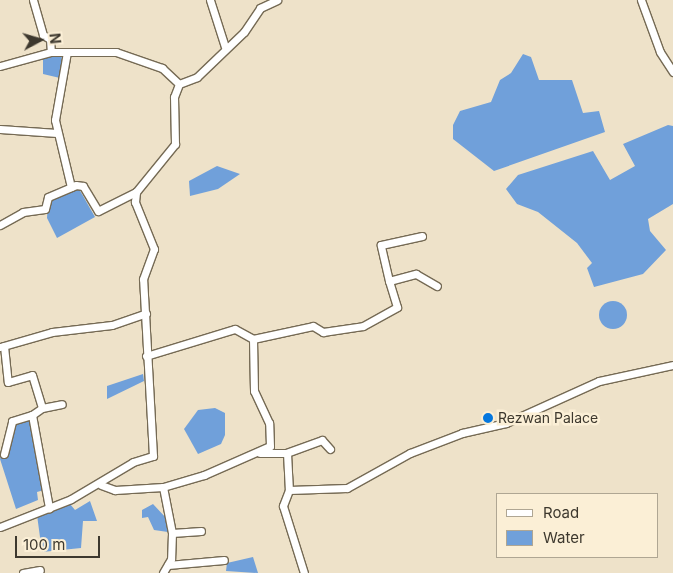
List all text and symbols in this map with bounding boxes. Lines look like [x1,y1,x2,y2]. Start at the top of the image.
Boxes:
north arrow [15,15,65,65]
text: N [46,32,64,45]
place label: Rezwan Palace [498,410,598,426]
marker: Rezwan Palace [482,412,494,424]
legend [496,493,658,558]
text: Road [543,503,579,522]
scale bar [18,526,102,558]
text: Water [543,528,585,547]
text: 100 m [23,535,65,554]

